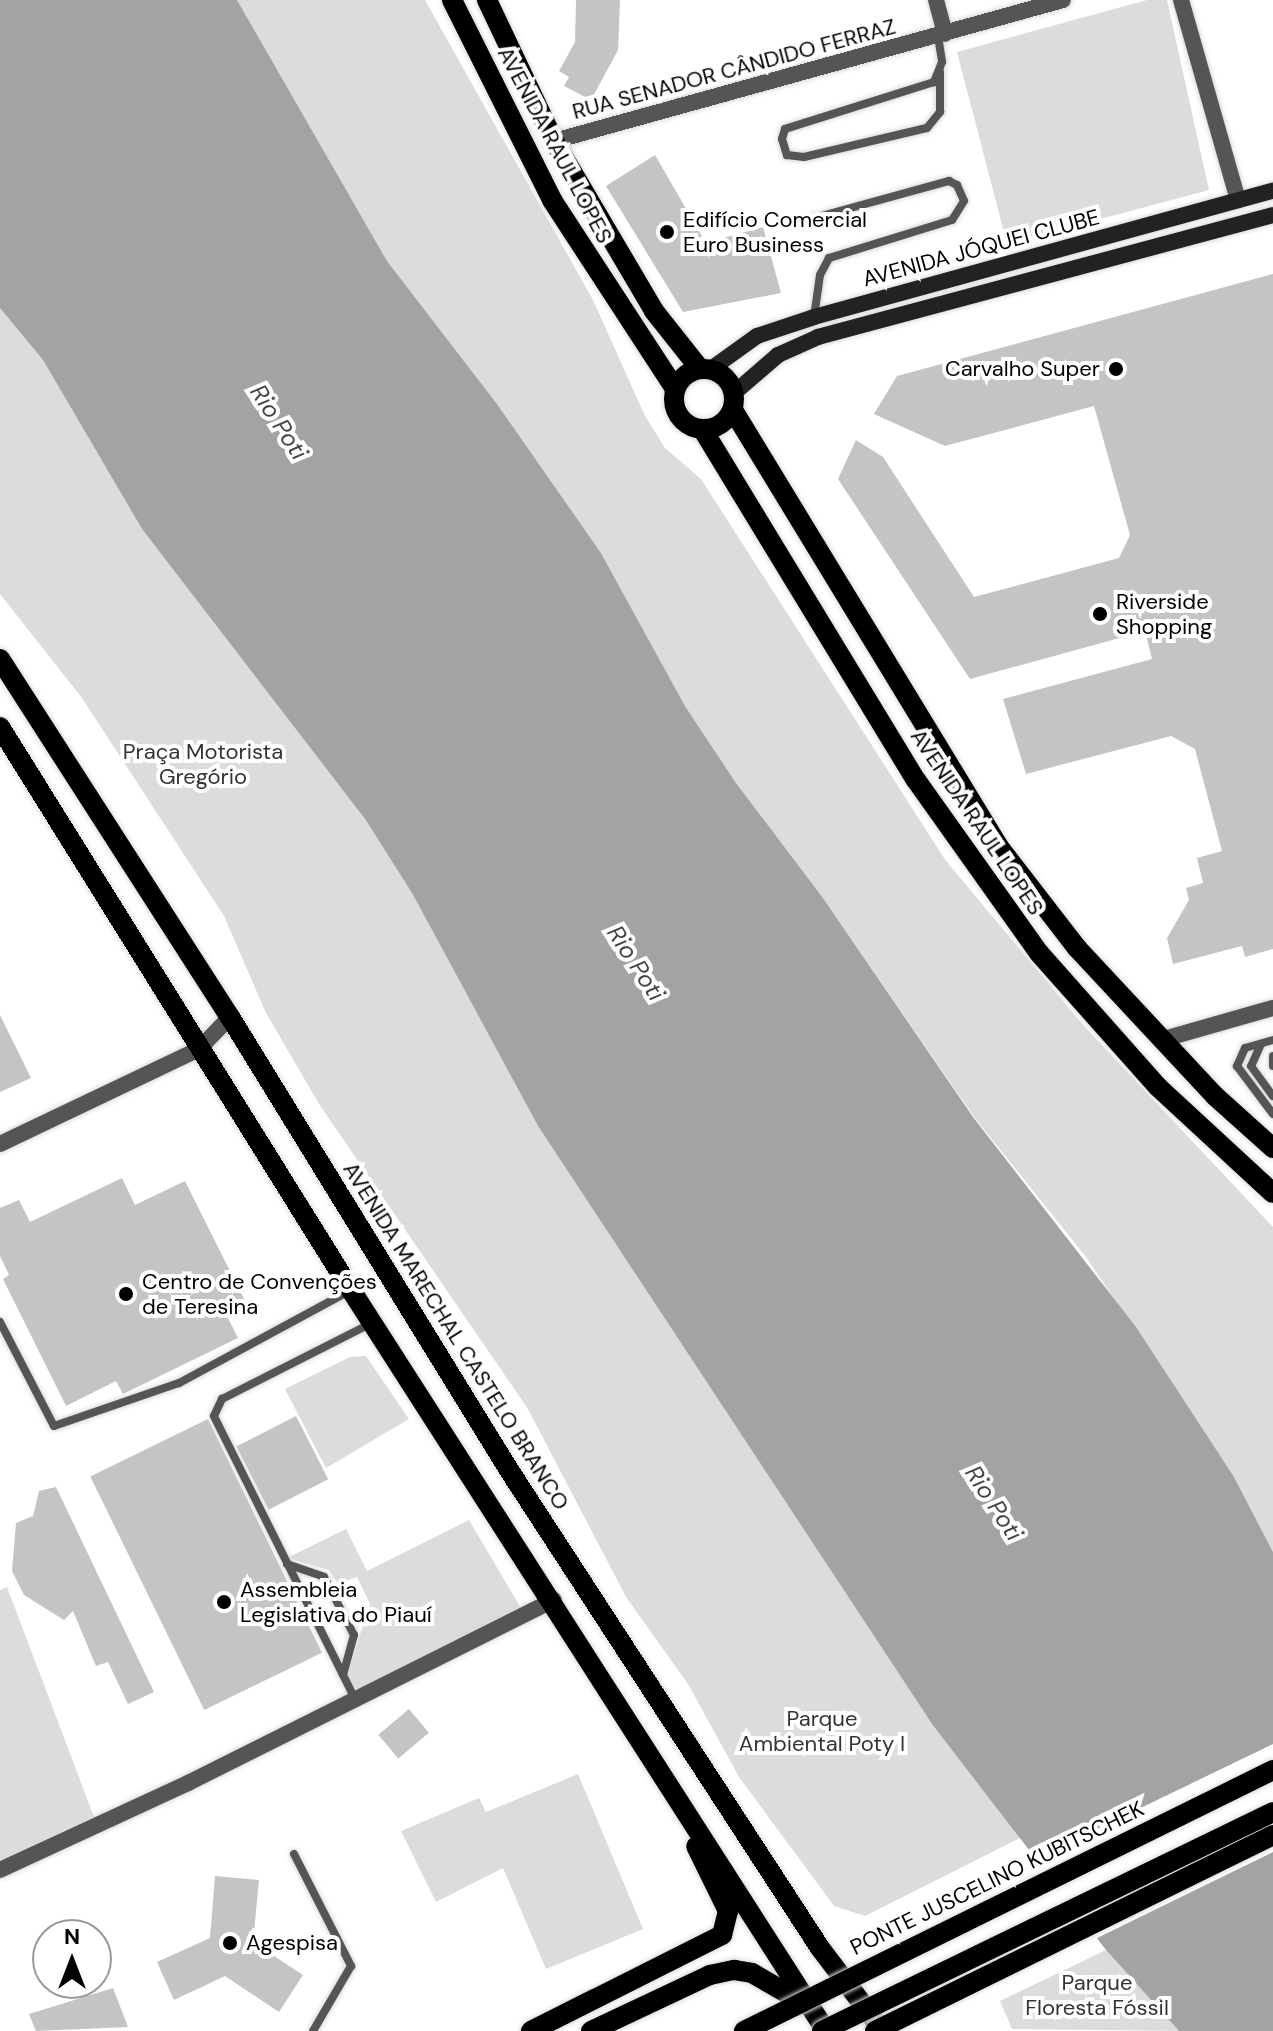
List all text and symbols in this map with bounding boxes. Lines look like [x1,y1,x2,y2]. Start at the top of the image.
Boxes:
street label: RUA SENADOR CÂNDIDO FERRAZ [569,13,899,125]
street label: AVENIDA RAUL LOPES [492,42,618,248]
street label: AVENIDA JÓQUEI CLUBE [860,204,1102,292]
place label: Edifício Comercial Euro Business [683,206,867,258]
marker: Edifício Comercial Euro Business [658,223,676,241]
place label: Carvalho Super [945,356,1100,382]
marker: Carvalho Super [1107,360,1125,378]
water label: Rio Poti [244,379,314,465]
place label: Riverside Shopping [1116,588,1212,640]
marker: Riverside Shopping [1091,605,1109,623]
street label: AVENIDA RAUL LOPES [905,724,1049,920]
park label: Praça Motorista Gregório [123,738,283,790]
water label: Rio Poti [601,920,671,1006]
street label: AVENIDA MARECHAL CASTELO BRANCO [337,1157,575,1515]
place label: Centro de Convenções de Teresina [142,1268,377,1320]
marker: Centro de Convenções de Teresina [117,1285,135,1303]
water label: Rio Poti [959,1460,1029,1546]
place label: Assembleia Legislativa do Piauí [240,1576,432,1628]
marker: Assembleia Legislativa do Piauí [215,1593,233,1611]
park label: Parque Ambiental Poty I [739,1705,905,1756]
street label: PONTE JUSCELINO KUBITSCHEK [846,1795,1148,1961]
north arrow [32,1919,112,1999]
text: N [64,1922,80,1951]
place label: Agespisa [246,1930,338,1956]
marker: Agespisa [221,1934,239,1952]
park label: Parque Floresta Fóssil [1025,1969,1169,2020]

